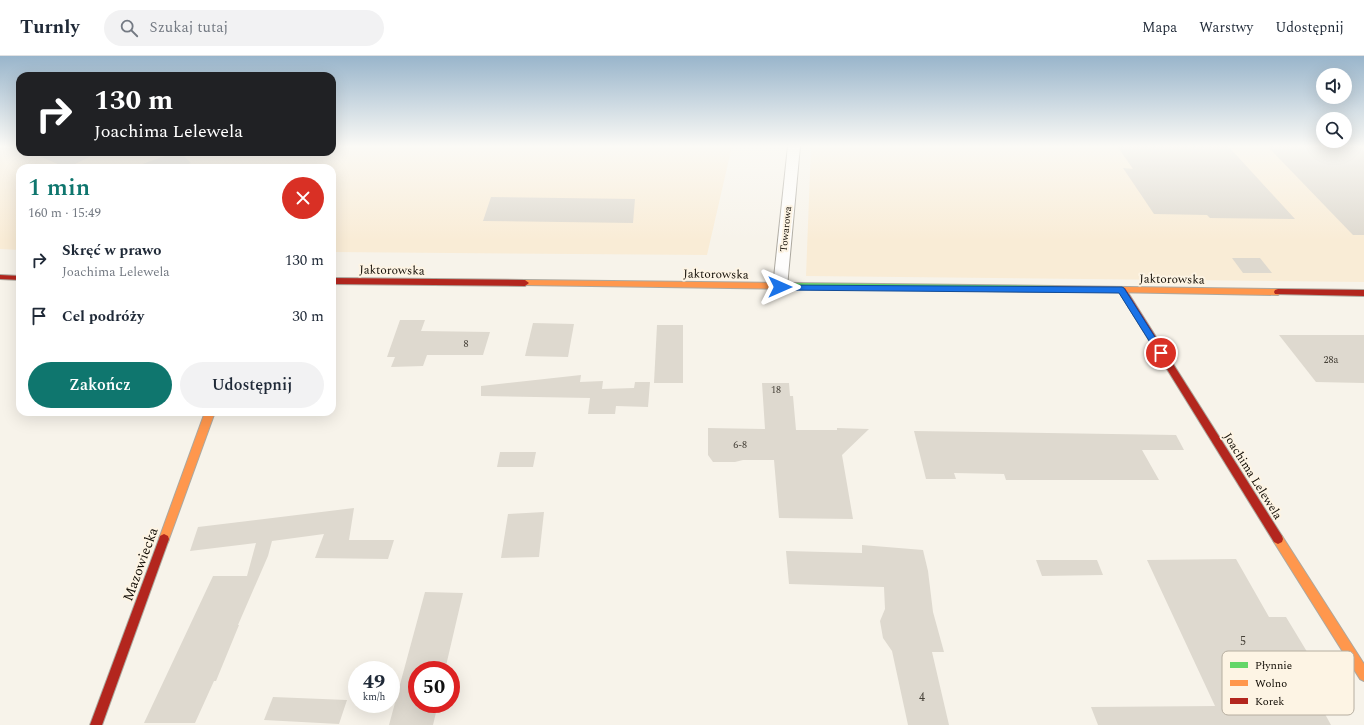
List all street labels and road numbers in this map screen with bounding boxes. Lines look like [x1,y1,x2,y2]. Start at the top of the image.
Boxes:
street label: Towarowa [776,205,796,253]
street label: Jaktorowska [359,260,425,281]
street label: Jaktorowska [683,264,749,285]
street label: Jaktorowska [1139,269,1205,290]
street label: Joachima Lelewela [1218,429,1287,524]
street label: Mazowiecka [117,524,164,604]

